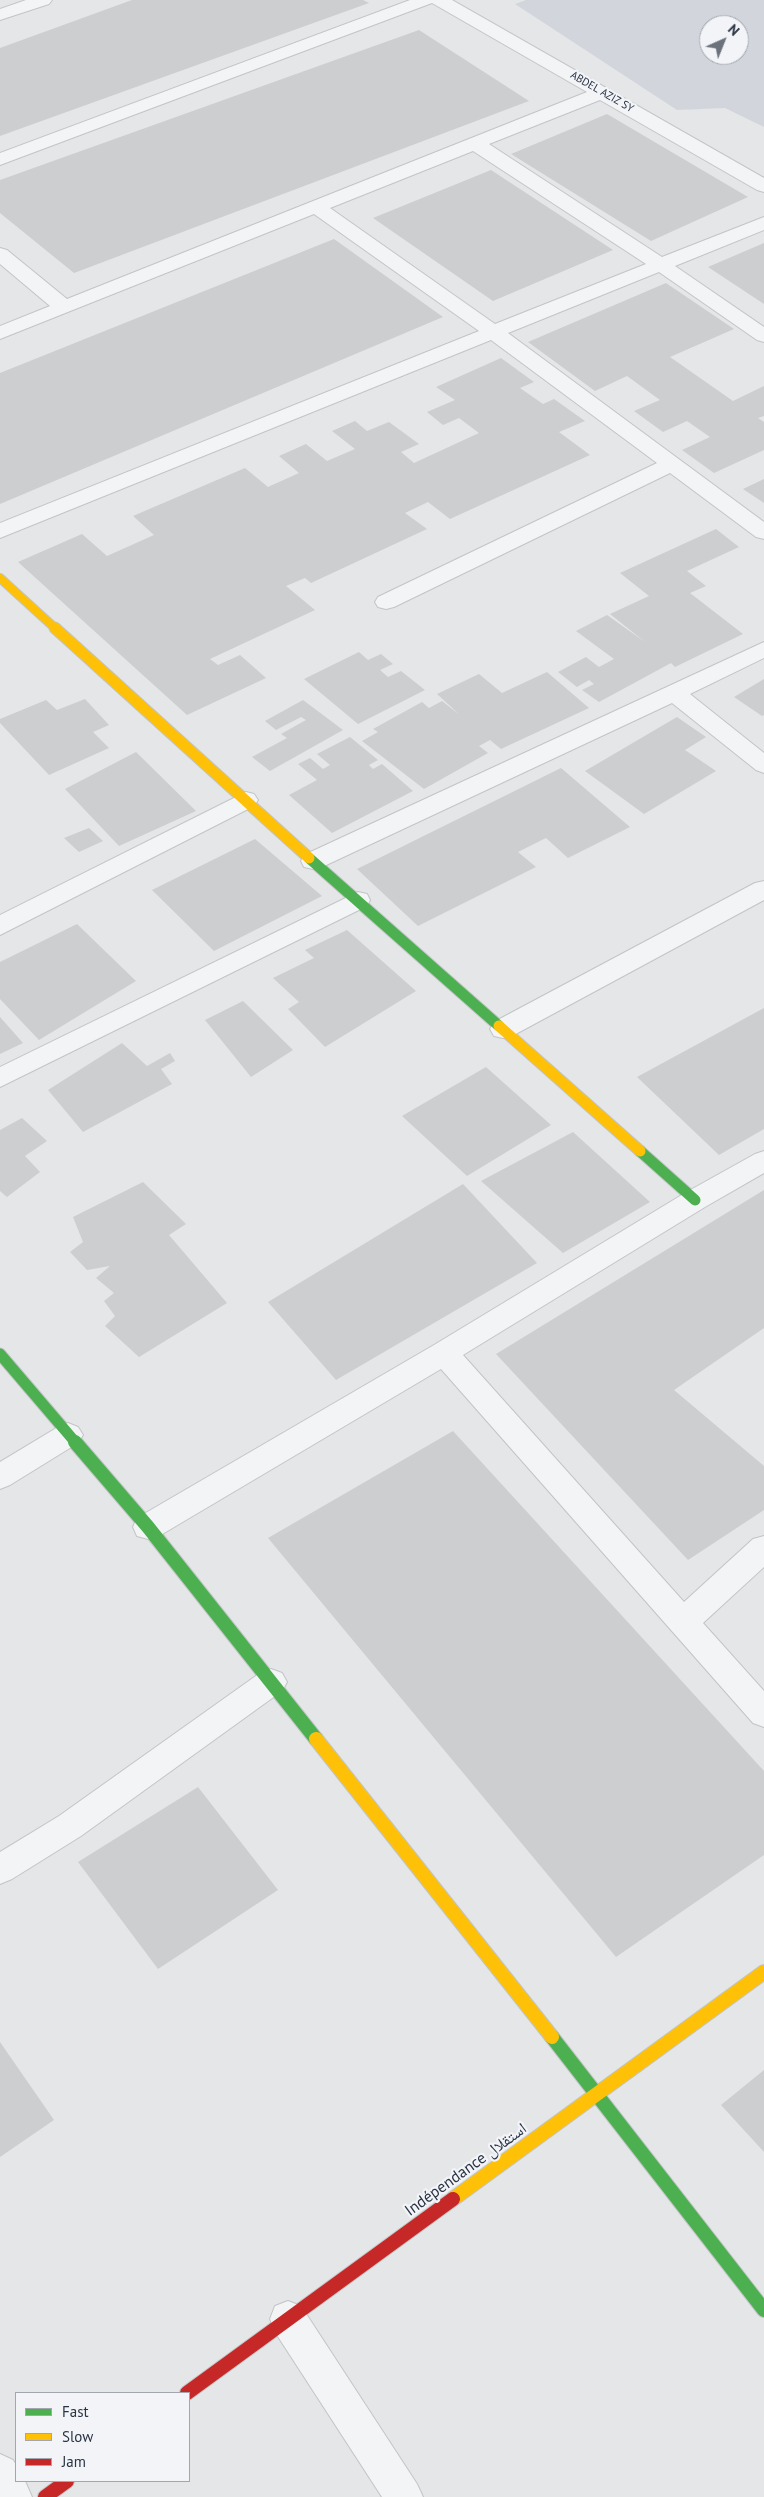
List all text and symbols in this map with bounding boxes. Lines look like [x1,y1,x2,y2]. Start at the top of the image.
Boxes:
north arrow [699,15,749,65]
text: N [724,20,743,40]
street label: ABDEL AZIZ SY [568,69,636,115]
street label: Indépendance استقلال [401,2119,531,2221]
legend [15,2392,190,2482]
text: Fast [62,2402,89,2421]
text: Slow [62,2427,93,2446]
text: Jam [62,2452,86,2471]

